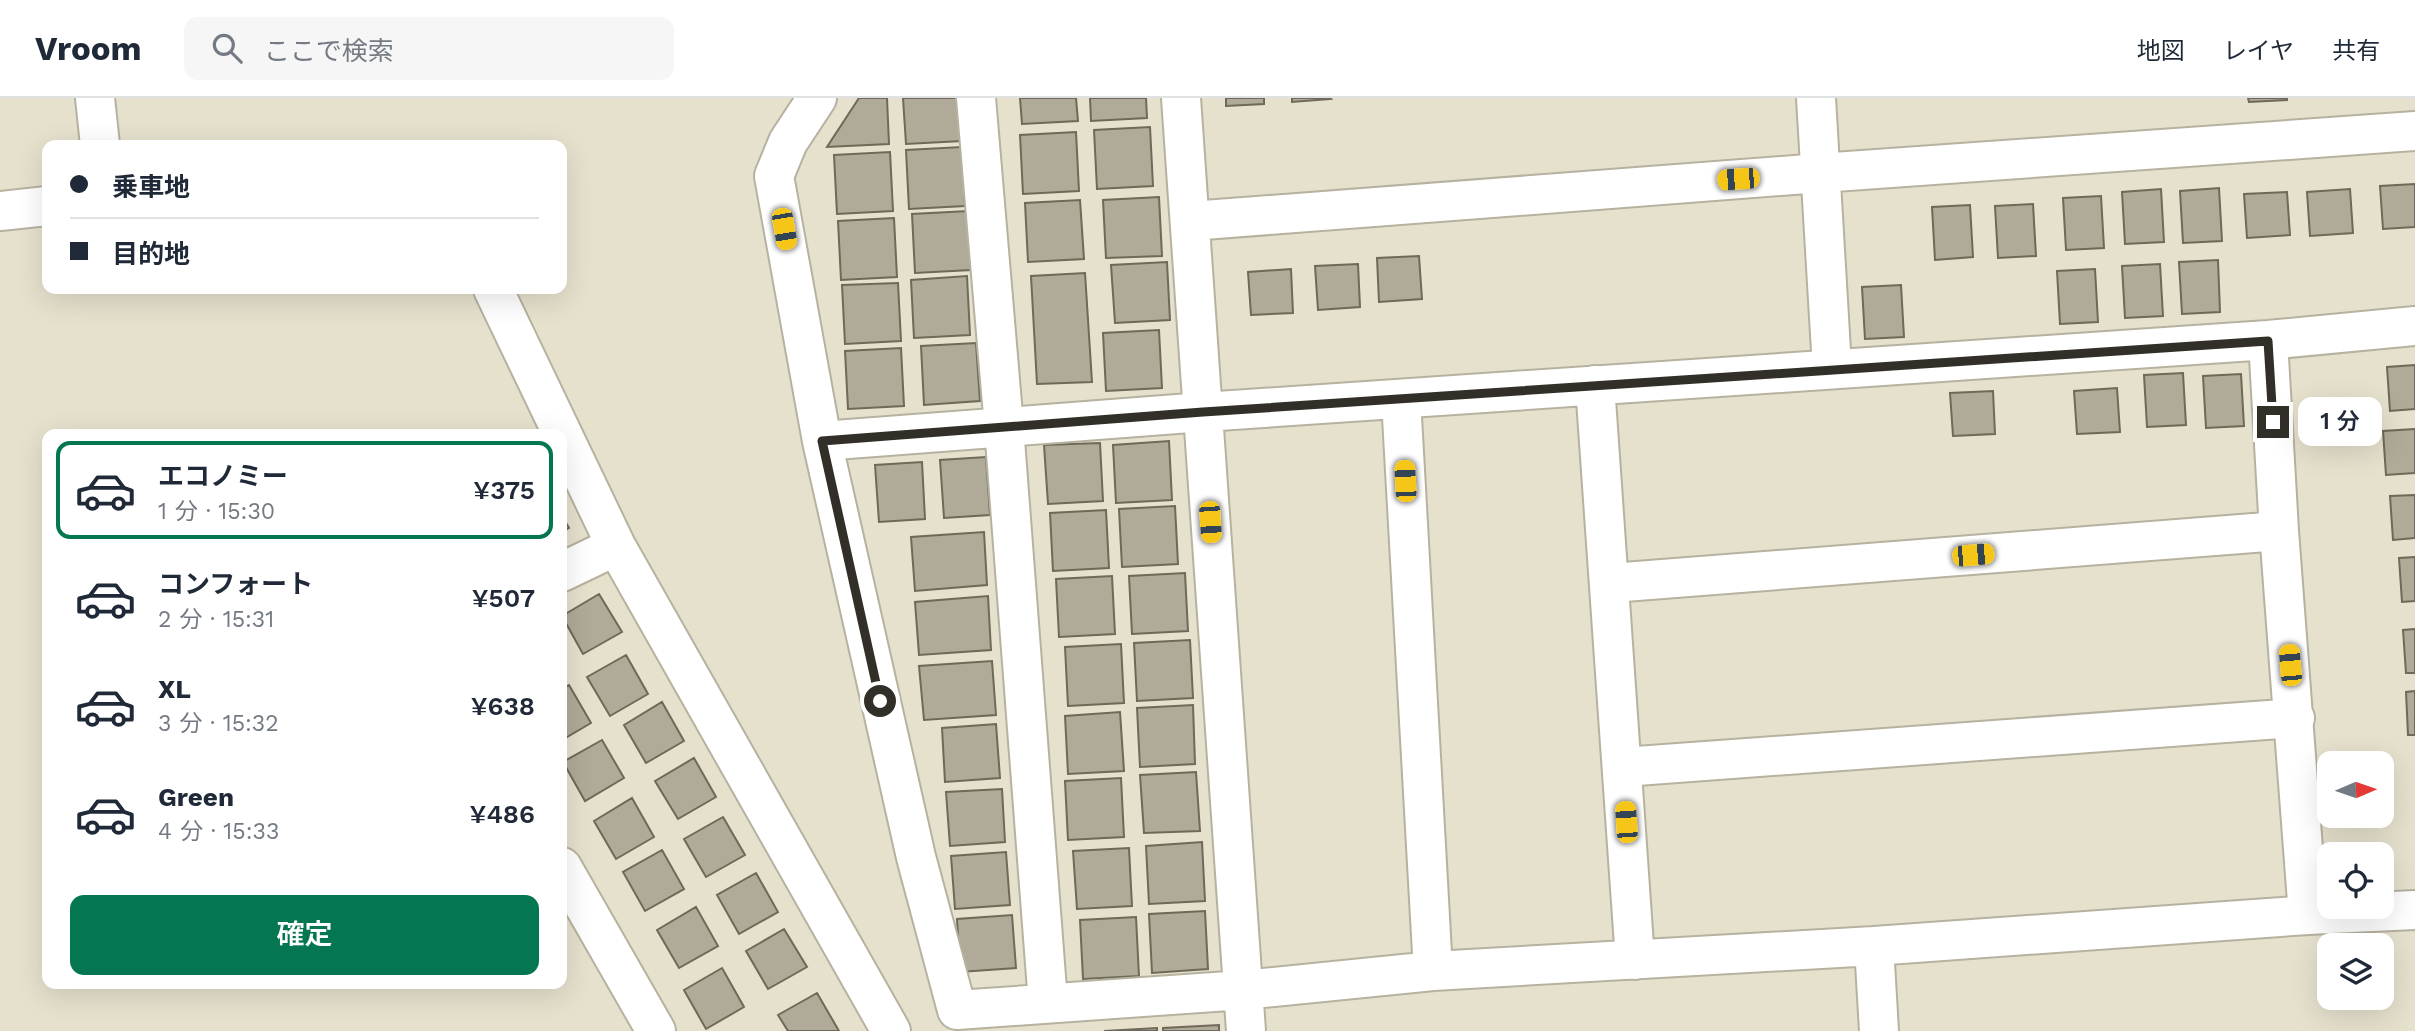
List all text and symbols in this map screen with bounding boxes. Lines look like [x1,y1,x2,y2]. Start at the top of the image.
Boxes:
search box [184,17,674,80]
text: Vroom [35,29,142,68]
icon: search [208,29,246,67]
text: ここで検索 [264,36,394,66]
text: 地図 [2137,37,2185,65]
text: レイヤ [2223,37,2294,65]
text: 共有 [2332,37,2380,65]
car [1717,167,1760,191]
text: 乗車地 [112,172,190,202]
car [771,206,798,252]
text: 目的地 [112,239,190,269]
callout: 1 分 [2298,398,2382,446]
route end [2257,406,2289,438]
text: 1 分 [2320,408,2360,435]
icon: car [74,459,137,522]
car [1394,459,1417,503]
text: エコノミー [158,461,288,491]
text: ¥375 [473,475,535,505]
text: 1 分 · 15:30 [158,498,275,525]
car [1199,500,1222,544]
car [1952,543,1995,567]
icon: car [74,567,137,630]
text: コンフォート [158,569,313,599]
text: ¥507 [472,583,535,613]
text: 2 分 · 15:31 [158,606,274,633]
car [2278,643,2303,687]
text: XL [158,674,191,704]
icon: car [74,675,137,738]
route start [864,685,896,717]
text: ¥638 [471,691,535,721]
text: 3 分 · 15:32 [158,710,279,737]
north arrow [2317,751,2394,828]
map controls [2317,751,2394,1010]
text: Green [158,782,234,812]
icon: car [74,783,137,846]
text: ¥486 [470,799,535,829]
car [1615,800,1638,844]
text: 4 分 · 15:33 [158,818,279,845]
button: locate [2317,842,2394,919]
button: 確定 [70,895,539,975]
button: layers [2317,933,2394,1010]

